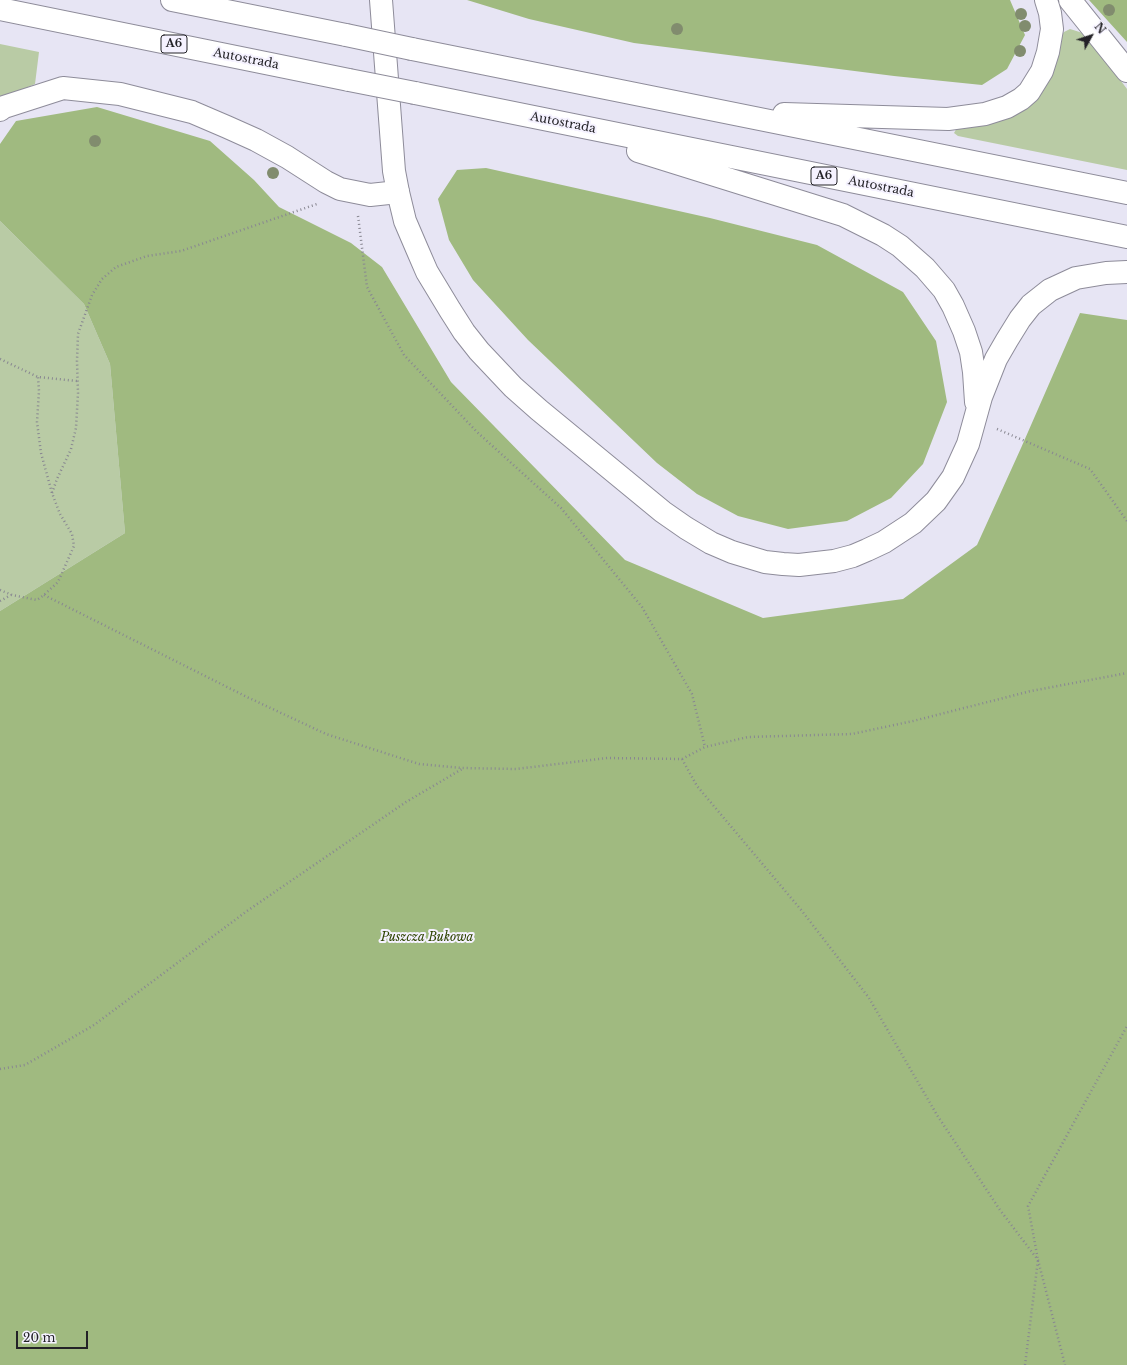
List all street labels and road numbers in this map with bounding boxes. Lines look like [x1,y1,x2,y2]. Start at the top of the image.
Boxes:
road number: A6 [161,35,187,53]
street label: Autostrada [212,46,280,72]
street label: Autostrada [529,110,597,136]
road number: A6 [811,167,837,185]
street label: Autostrada [847,174,915,200]

